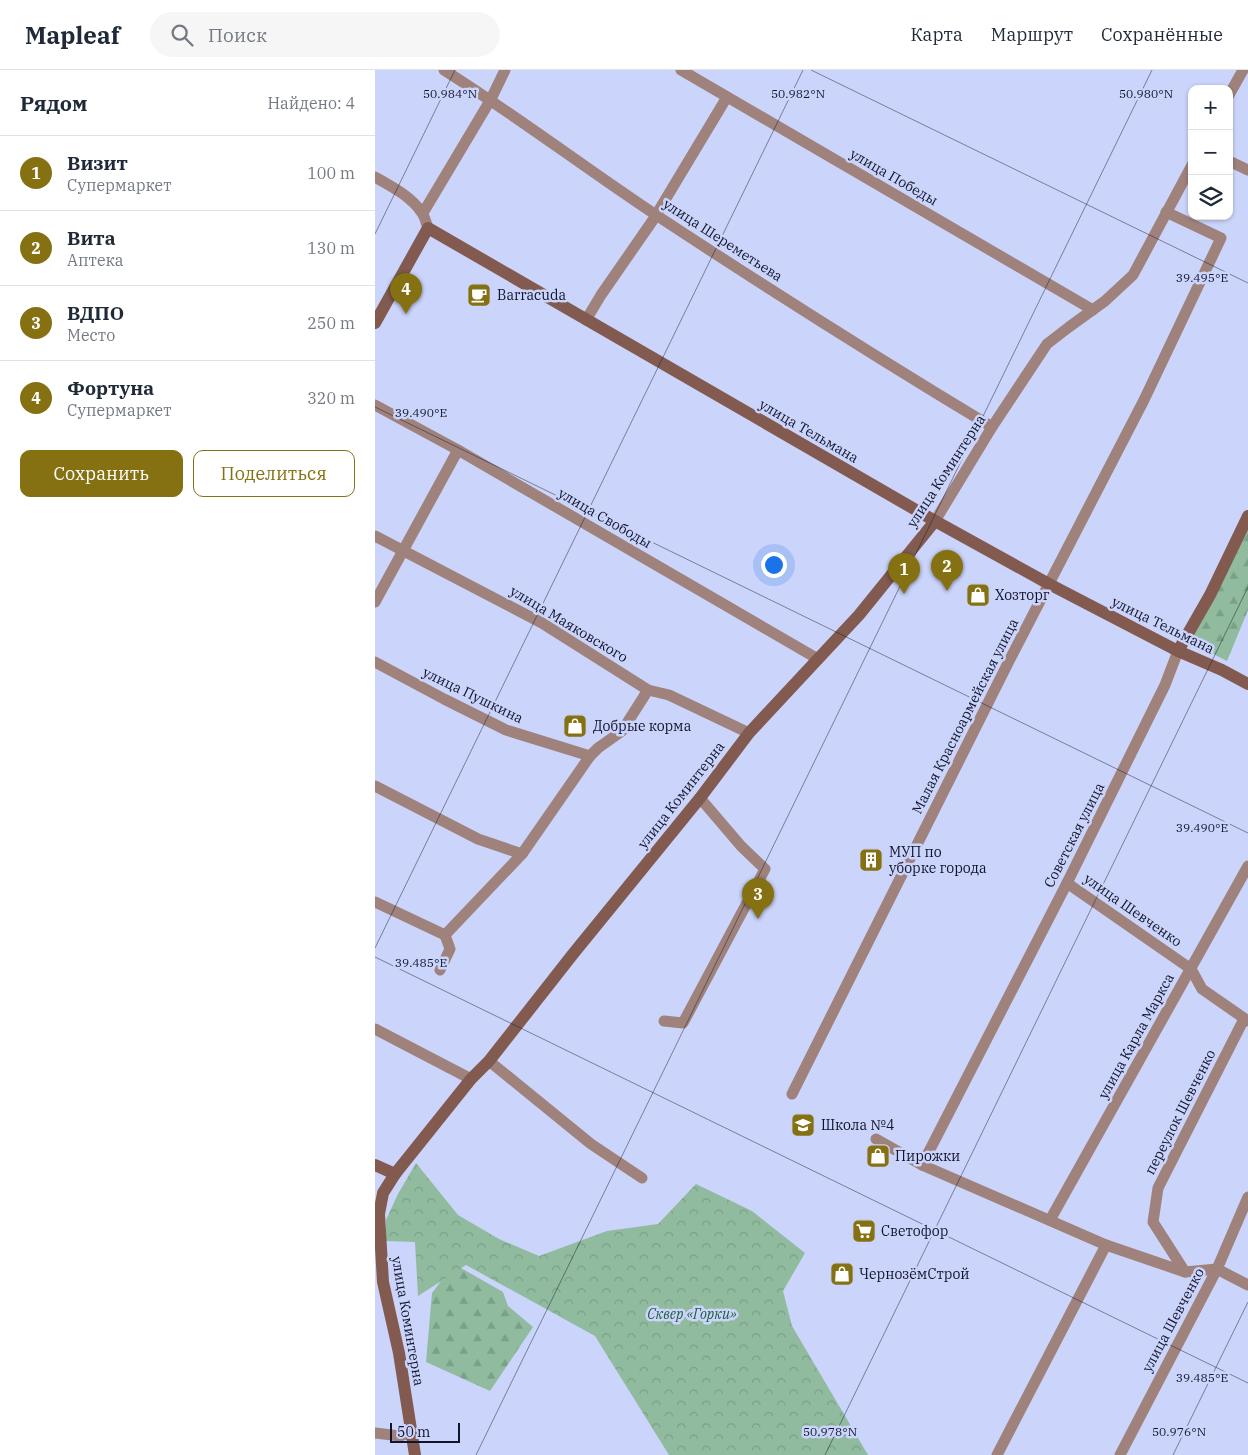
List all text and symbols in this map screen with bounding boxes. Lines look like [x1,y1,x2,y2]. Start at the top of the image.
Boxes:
search box [150,12,500,57]
text: Mapleaf [25,19,120,51]
icon: search [168,21,196,49]
text: Поиск [208,23,267,47]
text: Карта [910,23,963,46]
text: Маршрут [991,23,1073,46]
text: Сохранённые [1101,23,1223,46]
map controls [1188,85,1233,220]
button: + [1188,85,1233,130]
text: 50.984°N [423,86,477,101]
text: 50.982°N [771,86,825,101]
text: 50.980°N [1119,86,1173,101]
text: Рядом [20,89,88,117]
text: Найдено: 4 [267,93,355,113]
button: − [1188,130,1233,175]
street label: улица Победы [847,145,941,209]
text: Визит [67,151,128,175]
text: 1 [31,163,41,183]
text: 100 m [307,163,355,183]
text: Супермаркет [67,175,172,195]
button: layers [1188,175,1233,220]
street label: улица Шереметьева [660,195,786,286]
text: Вита [67,226,116,250]
text: 2 [31,238,41,258]
text: 130 m [307,238,355,258]
text: Аптека [67,250,123,270]
text: 39.495°E [1176,270,1228,285]
pin: 4 [390,273,422,314]
cafe icon: Barracuda [466,282,492,308]
place label: Barracuda [497,286,566,304]
text: ВДПО [67,301,124,325]
text: 3 [31,313,41,333]
text: 250 m [307,313,355,333]
text: Место [67,325,115,345]
text: Фортуна [67,376,154,400]
text: 4 [31,388,41,408]
text: 320 m [307,388,355,408]
street label: улица Тельмана [756,395,862,467]
text: Супермаркет [67,400,172,420]
text: 39.490°E [395,405,447,420]
street label: улица Коминтерна [903,411,989,531]
button: Сохранить [20,450,183,497]
button: Поделиться [193,450,355,497]
street label: улица Свободы [555,484,655,552]
pin: 2 [931,550,963,591]
your location [761,552,787,578]
pin: 1 [888,553,920,594]
street label: улица Маяковского [507,582,631,666]
shop icon: Хозторг [965,582,991,608]
place label: Хозторг [995,586,1050,604]
street label: улица Тельмана [1109,592,1218,658]
street label: Малая Красноармейская улица [908,615,1022,817]
street label: улица Пушкина [420,663,527,727]
shop icon: Добрые корма [562,713,588,739]
place label: Добрые корма [593,717,692,735]
street label: улица Коминтерна [634,738,729,852]
street label: Советская улица [1040,779,1108,890]
text: 39.490°E [1176,820,1228,835]
place label: МУП по уборке города [889,843,987,877]
building icon: МУП по уборке города [858,847,884,873]
street label: улица Шевченко [1081,870,1186,951]
pin: 3 [742,878,774,919]
text: 39.485°E [395,955,447,970]
street label: улица Карла Маркса [1094,970,1178,1102]
street label: переулок Шевченко [1141,1046,1219,1178]
school or university icon: Школа №4 [790,1112,816,1138]
place label: Школа №4 [821,1116,894,1134]
shop icon: Пирожки [865,1143,891,1169]
place label: Пирожки [895,1147,960,1165]
supermarket icon: Светофор [851,1218,877,1244]
place label: Светофор [881,1222,948,1240]
street label: улица Коминтерна [388,1255,428,1387]
shop icon: ЧернозёмСтрой [829,1261,855,1287]
place label: ЧернозёмСтрой [859,1265,970,1283]
street label: улица Шевченко [1138,1265,1208,1375]
park label: Сквер «Горки» [647,1305,737,1323]
text: 39.485°E [1176,1370,1228,1385]
scale bar [390,1420,460,1443]
text: 50 m [397,1423,430,1441]
text: 50.978°N [803,1424,857,1439]
text: 50.976°N [1152,1424,1206,1439]

